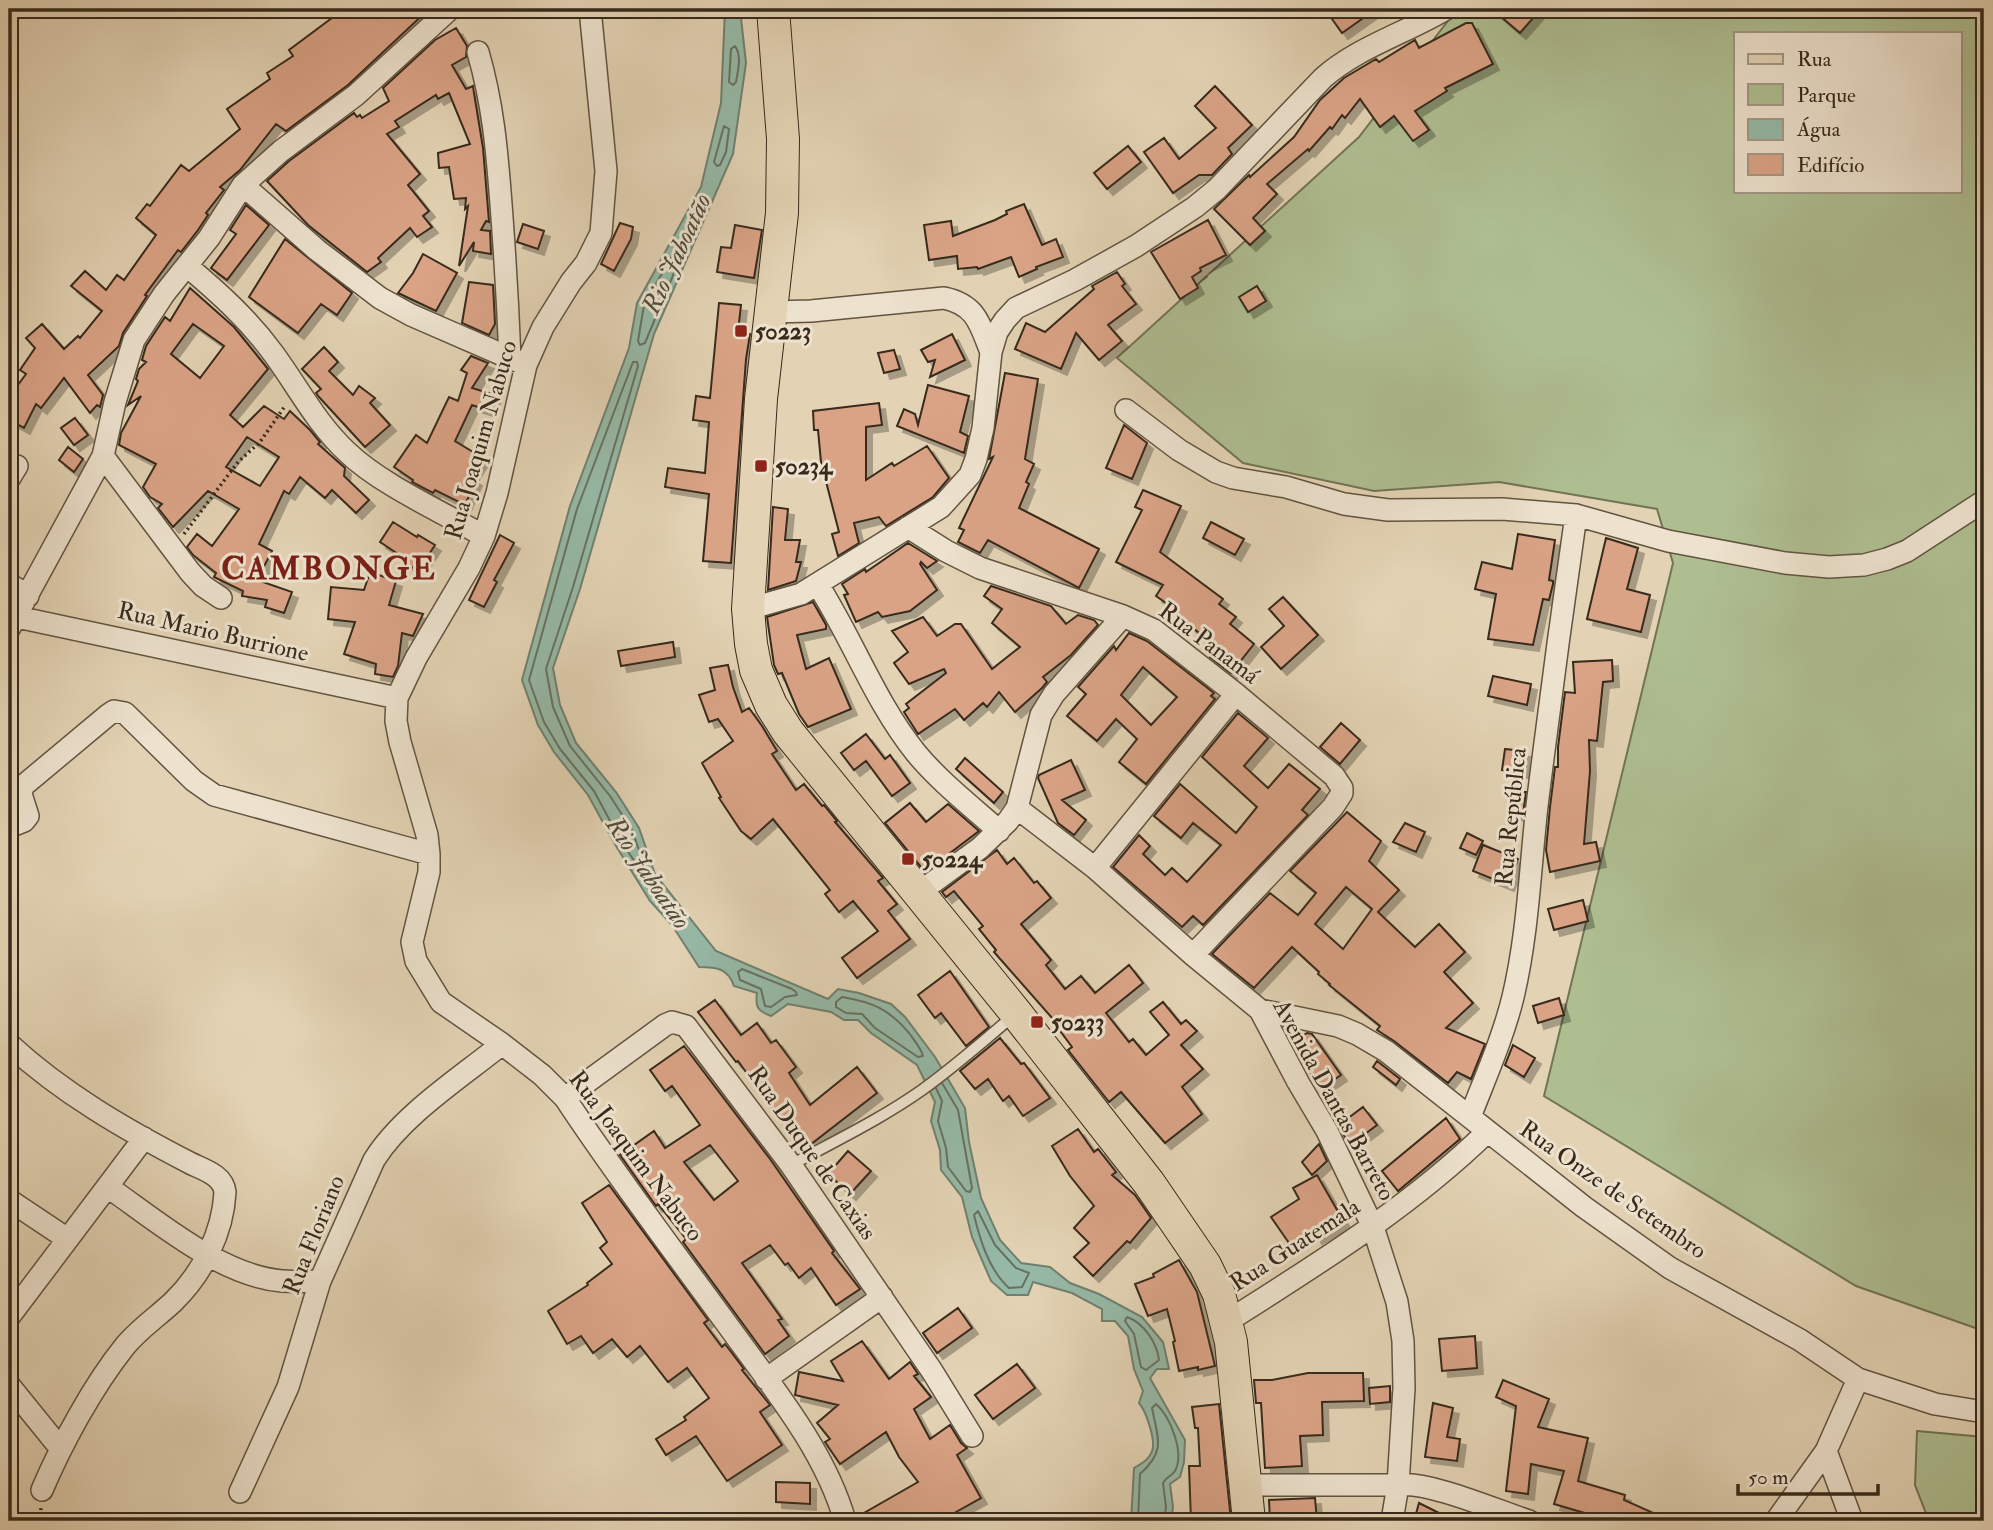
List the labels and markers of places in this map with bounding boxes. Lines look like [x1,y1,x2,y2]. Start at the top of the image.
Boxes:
place label: 50223 [755,316,811,347]
marker: 50223 [733,323,749,339]
place label: 50234 [775,451,834,482]
marker: 50234 [753,458,769,474]
place label: 50224 [922,844,984,875]
marker: 50224 [900,851,916,867]
place label: 50233 [1051,1007,1104,1038]
marker: 50233 [1029,1014,1045,1030]

